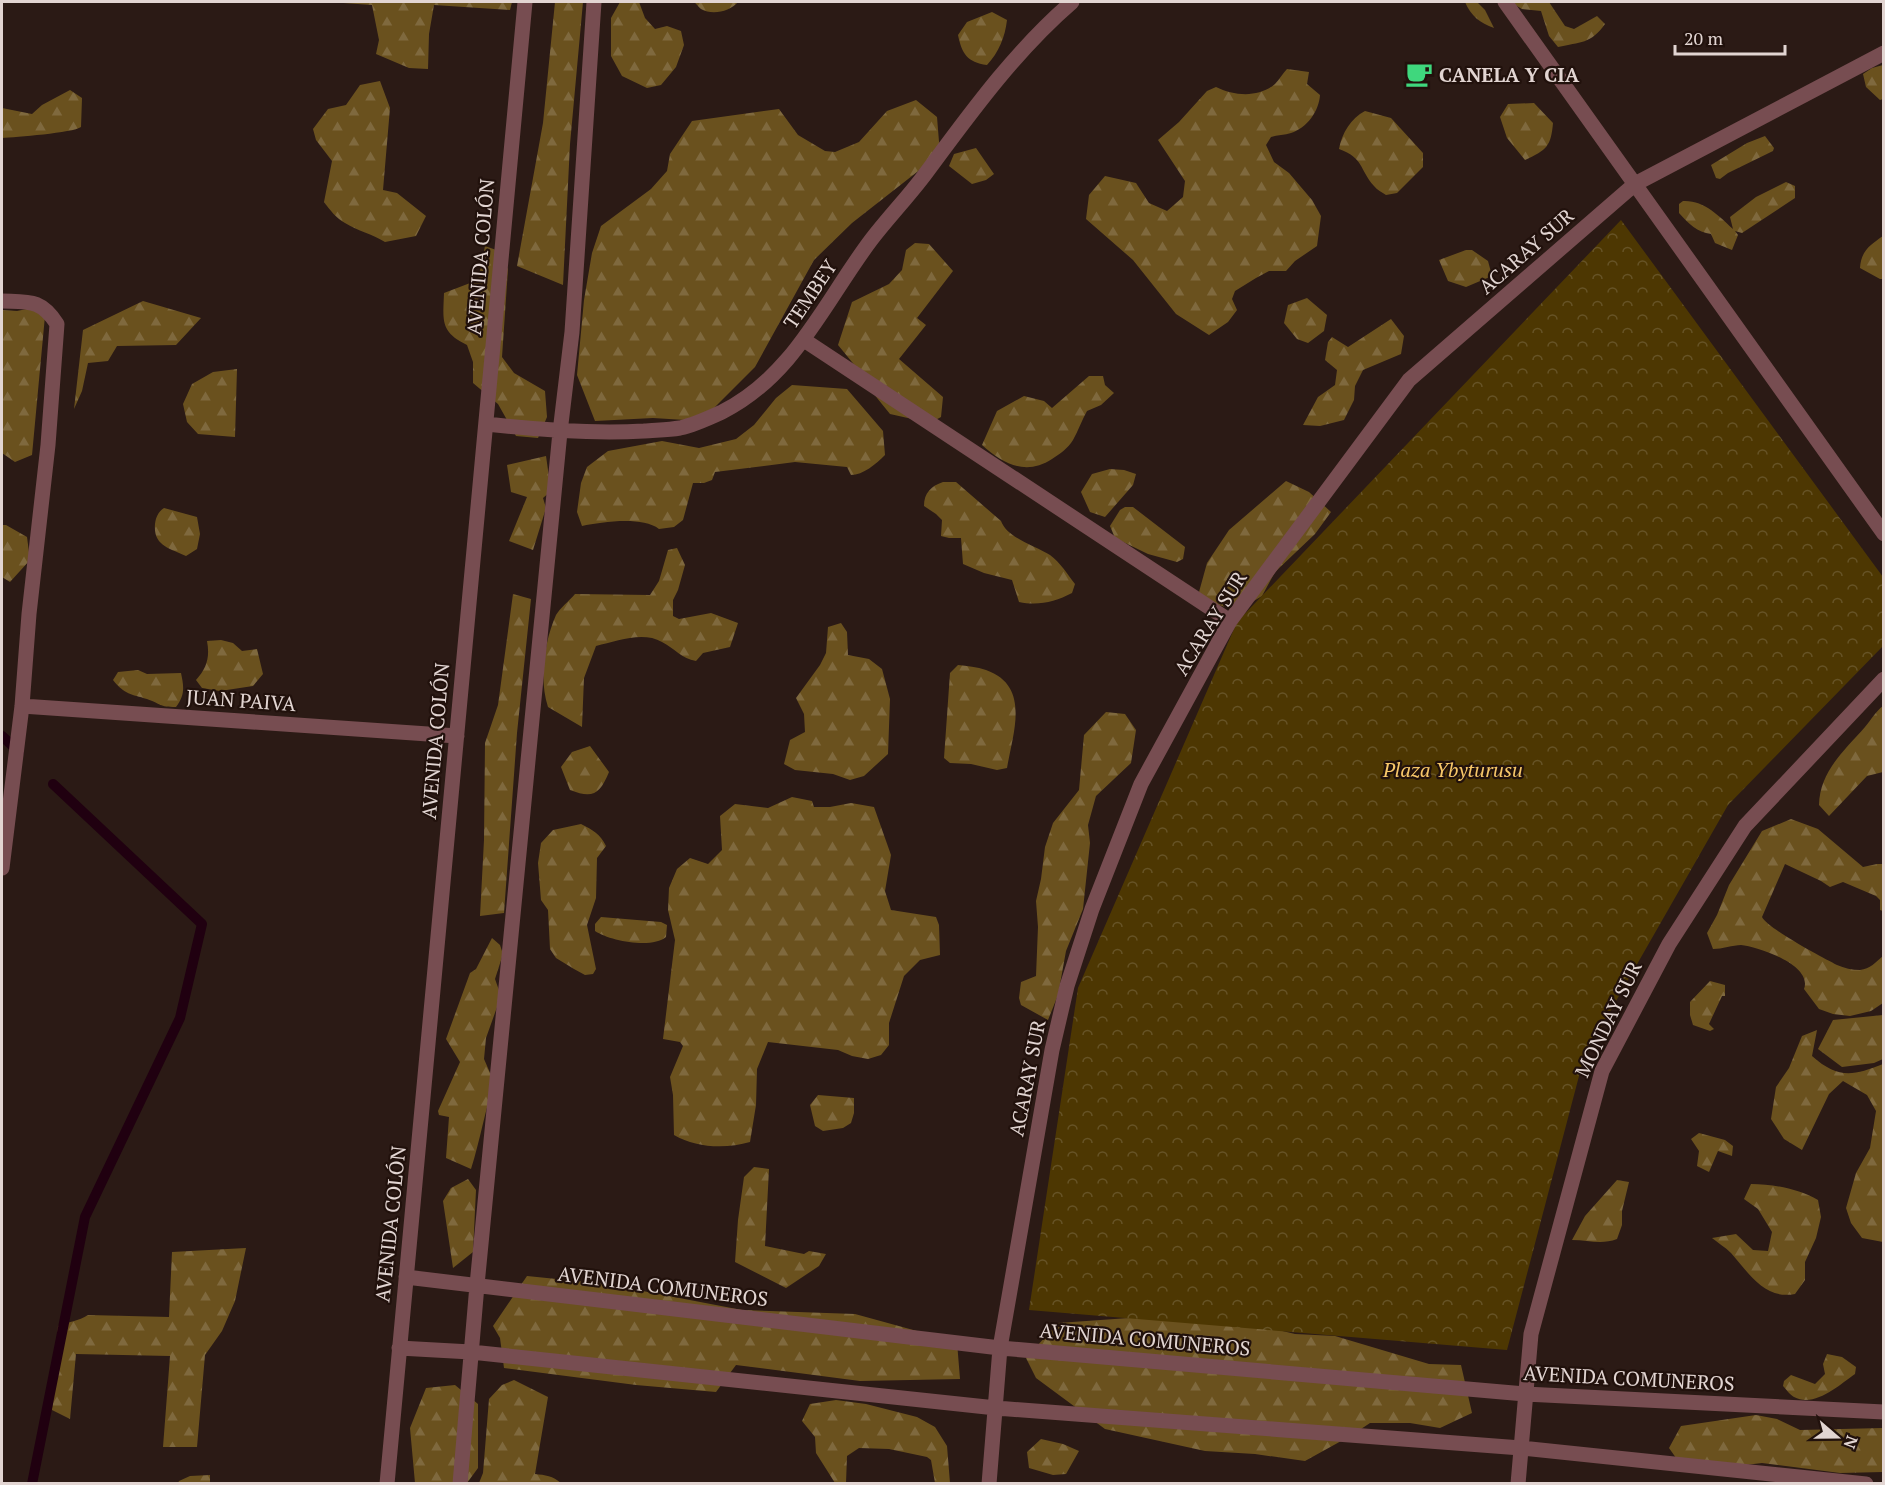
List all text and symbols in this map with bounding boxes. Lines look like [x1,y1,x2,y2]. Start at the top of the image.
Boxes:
scale bar [1675,18,1784,56]
text: 20 m [1684,26,1724,50]
cafe icon: CANELA Y CIA [1404,59,1434,89]
place label: CANELA Y CIA [1439,61,1580,88]
street label: AVENIDA COLÓN [460,177,500,336]
street label: ACARAY SUR [1473,202,1580,300]
street label: TEMBEY [777,254,843,334]
street label: ACARAY SUR [1167,566,1253,680]
street label: AVENIDA COLÓN [415,661,455,820]
street label: JUAN PAIVA [185,683,297,717]
park label: Plaza Ybyturusu [1382,756,1523,783]
street label: MONDAY SUR [1568,956,1648,1082]
street label: ACARAY SUR [1003,1017,1052,1138]
street label: AVENIDA COLÓN [368,1144,412,1303]
street label: AVENIDA COMUNEROS [556,1260,770,1312]
street label: AVENIDA COMUNEROS [1038,1316,1252,1362]
street label: AVENIDA COMUNEROS [1523,1359,1735,1397]
north arrow [1807,1407,1867,1467]
text: N [1839,1433,1864,1452]

